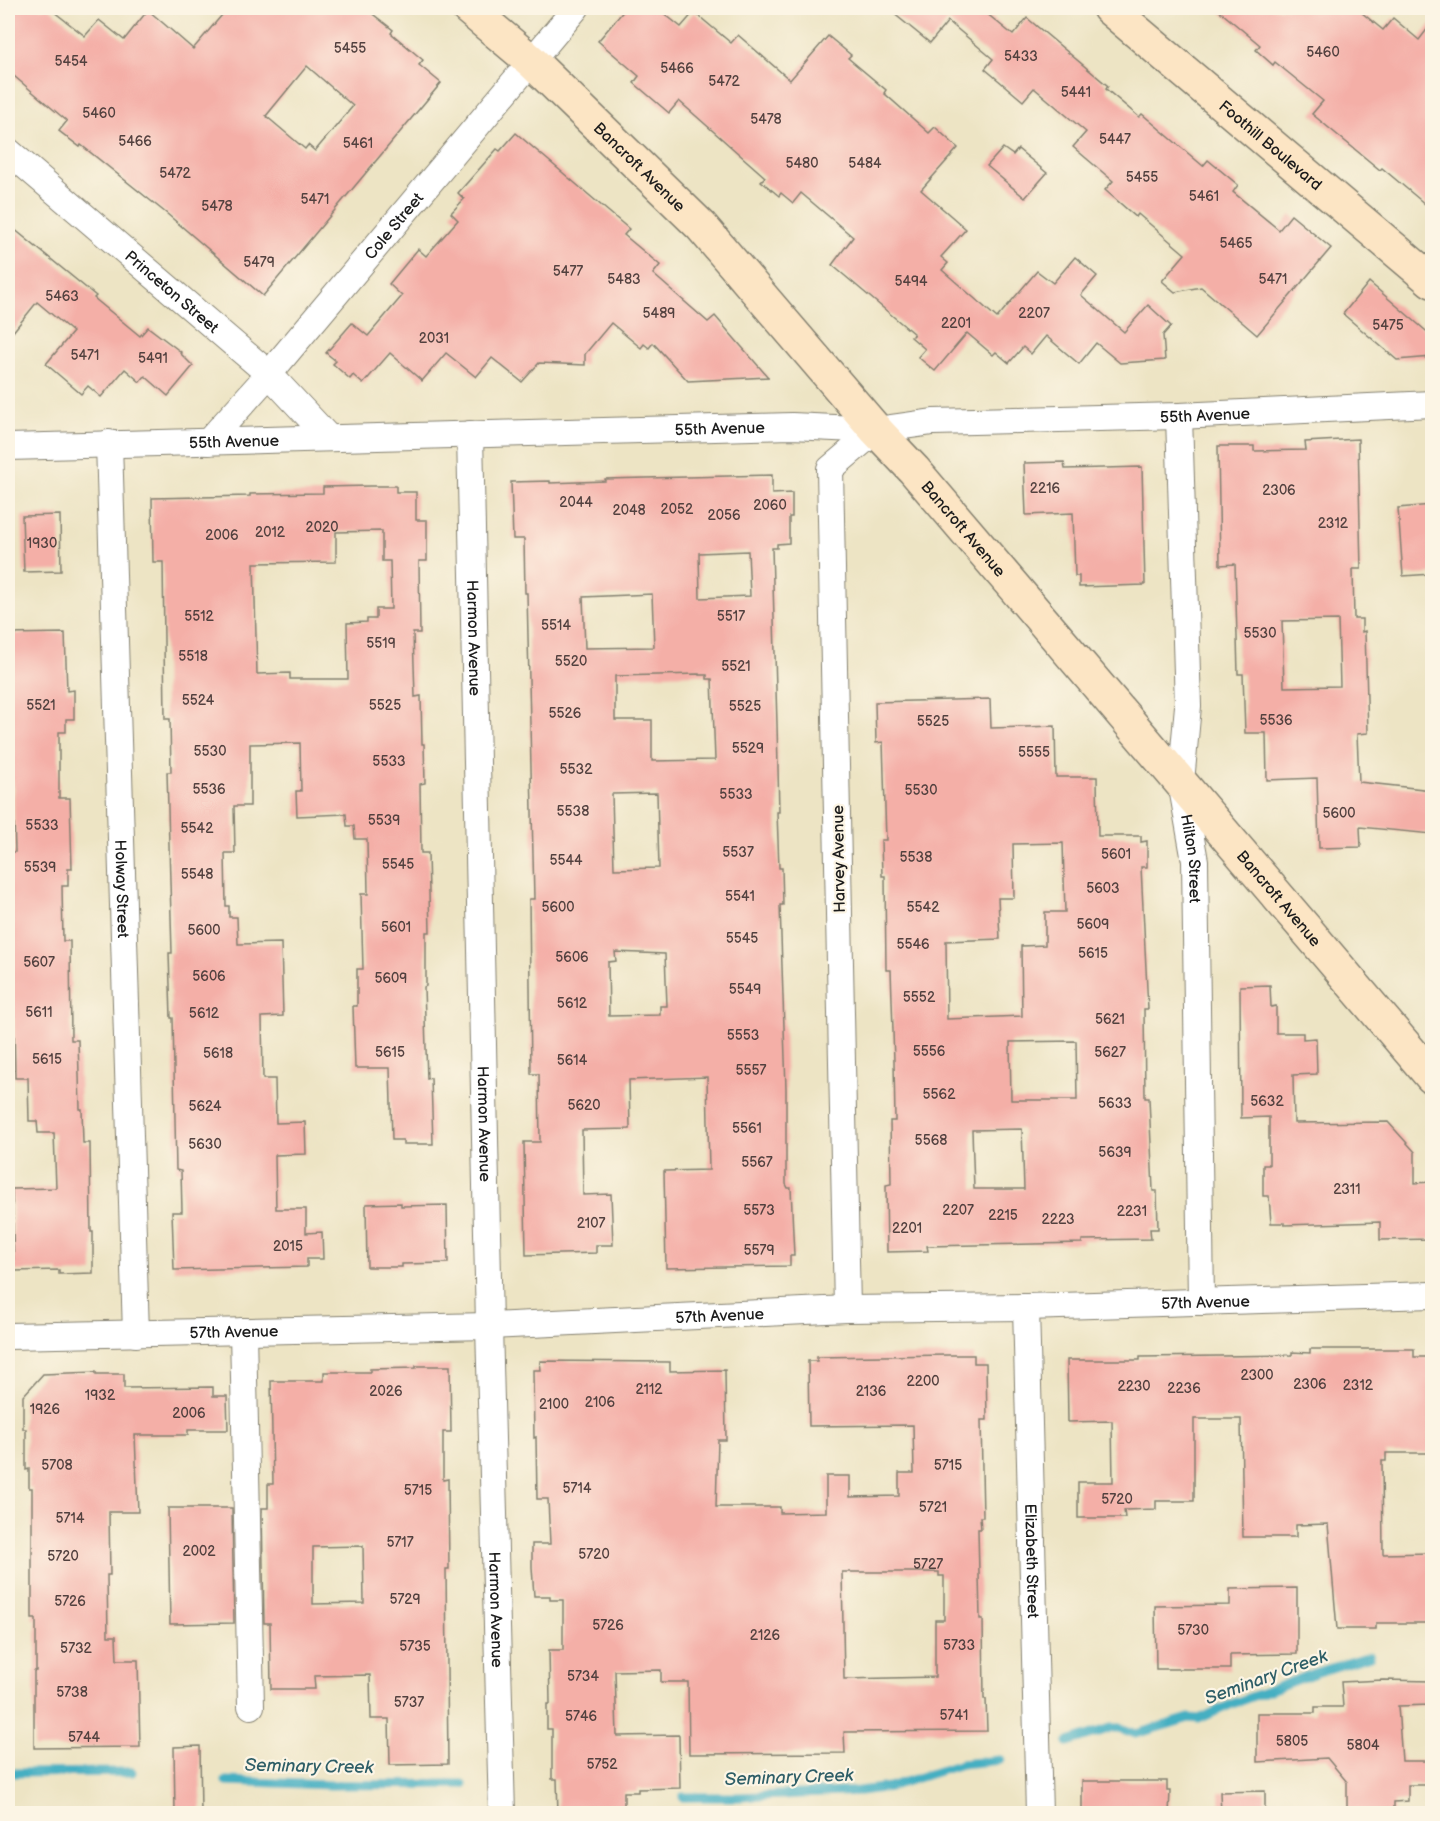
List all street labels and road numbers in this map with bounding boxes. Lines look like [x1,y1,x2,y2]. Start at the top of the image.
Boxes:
street label: Foothill Boulevard [1215,97,1325,195]
street label: Bancroft Avenue [589,119,689,217]
street label: Cole Street [361,189,428,264]
street label: Princeton Street [121,247,222,338]
street label: 55th Avenue [1160,405,1251,427]
street label: 55th Avenue [674,419,766,440]
street label: 55th Avenue [189,432,280,453]
street label: Bancroft Avenue [917,478,1009,582]
street label: Harmon Avenue [462,580,484,697]
street label: Harvey Avenue [829,805,850,913]
street label: Hilton Street [1176,813,1204,903]
street label: Holway Street [110,839,132,938]
street label: Bancroft Avenue [1232,847,1325,951]
street label: Harmon Avenue [472,1066,494,1183]
street label: 57th Avenue [1161,1292,1251,1314]
street label: 57th Avenue [675,1305,765,1328]
street label: 57th Avenue [189,1322,279,1343]
street label: Elizabeth Street [1020,1503,1042,1619]
street label: Harmon Avenue [484,1552,506,1668]

